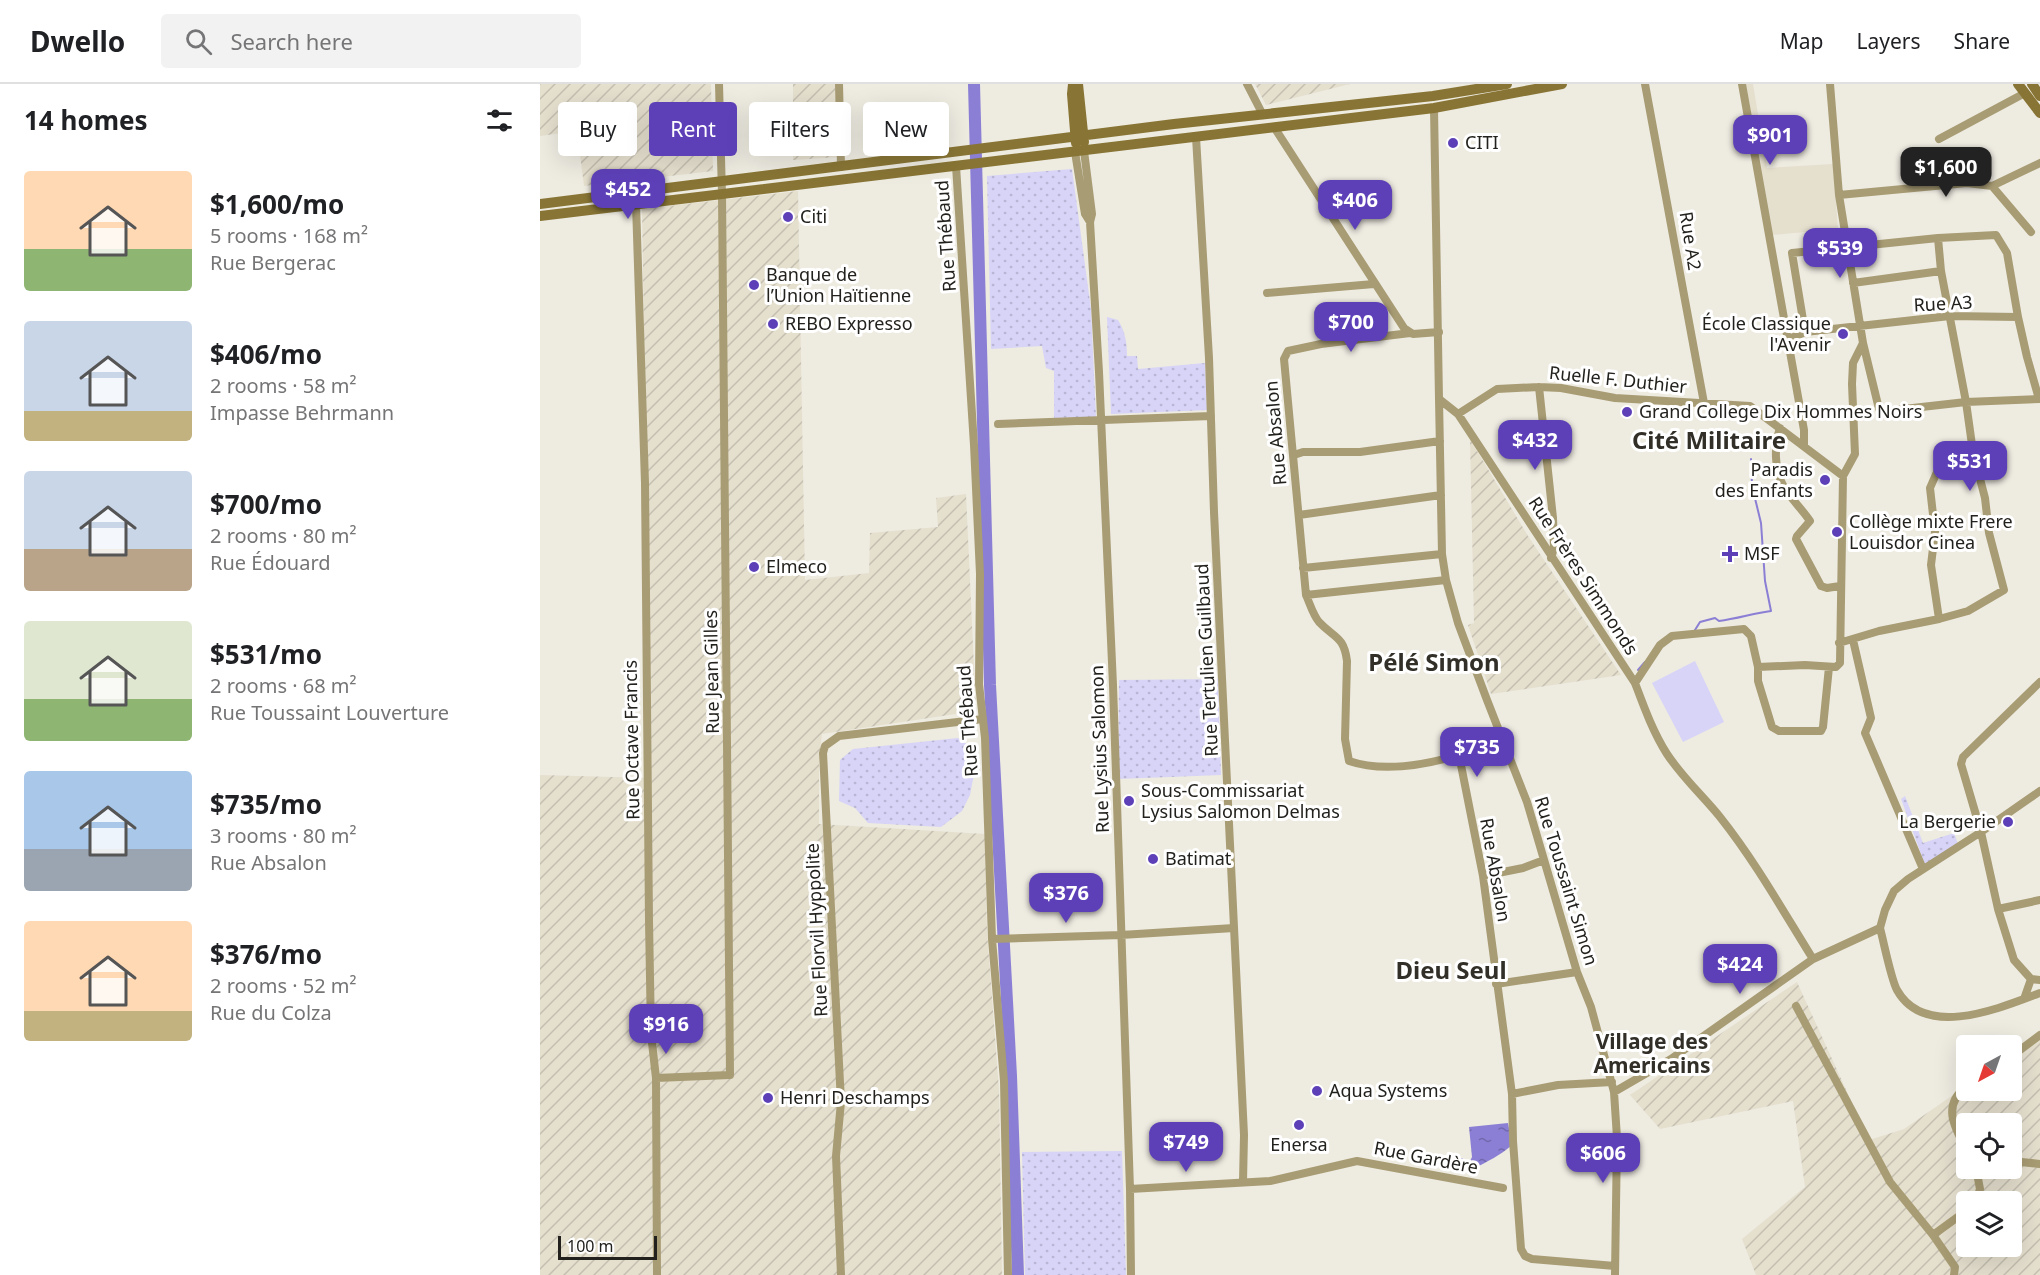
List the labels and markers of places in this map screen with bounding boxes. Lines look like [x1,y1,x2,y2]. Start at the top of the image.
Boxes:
pin: $901 [1734,115,1806,166]
place label: CITI [1465,130,1499,154]
marker: CITI [1446,136,1460,150]
pin: $1,600 [1897,147,1995,198]
pin: $452 [592,169,664,220]
pin: $406 [1319,180,1391,231]
place label: Citi [800,204,827,228]
marker: Citi [781,210,795,224]
pin: $539 [1804,228,1876,279]
place label: Banque de l’Union Haïtienne [766,262,911,307]
marker: Banque de l’Union Haïtienne [747,278,761,292]
pin: $700 [1315,302,1387,353]
place label: REBO Expresso [785,311,913,335]
place label: École Classique l'Avenir [1702,311,1832,356]
marker: REBO Expresso [766,317,780,331]
marker: École Classique l'Avenir [1836,327,1850,341]
place label: Grand College Dix Hommes Noirs [1639,399,1922,423]
marker: Grand College Dix Hommes Noirs [1620,405,1634,419]
pin: $432 [1499,420,1571,471]
pin: $531 [1934,441,2006,492]
place label: Paradis des Enfants [1715,457,1813,502]
marker: Paradis des Enfants [1818,473,1832,487]
place label: Collège mixte Frere Louisdor Cinea [1849,509,2013,554]
marker: Collège mixte Frere Louisdor Cinea [1830,525,1844,539]
place label: MSF [1744,541,1780,565]
marker: MSF [1721,545,1739,563]
place label: Elmeco [766,554,827,578]
marker: Elmeco [747,560,761,574]
pin: $735 [1441,727,1513,778]
place label: Sous-Commissariat Lysius Salomon Delmas [1141,778,1340,823]
marker: Sous-Commissariat Lysius Salomon Delmas [1122,794,1136,808]
place label: La Bergerie [1899,809,1996,833]
marker: La Bergerie [2001,815,2015,829]
place label: Batimat [1165,846,1232,870]
marker: Batimat [1146,852,1160,866]
pin: $376 [1030,873,1102,924]
pin: $424 [1704,944,1776,995]
pin: $916 [630,1004,702,1055]
place label: Aqua Systems [1329,1078,1447,1102]
marker: Aqua Systems [1310,1084,1324,1098]
place label: Henri Deschamps [780,1085,930,1109]
marker: Henri Deschamps [761,1091,775,1105]
marker: Enersa [1292,1118,1306,1132]
pin: $749 [1150,1122,1222,1173]
place label: Enersa [1270,1132,1328,1156]
pin: $606 [1567,1133,1639,1184]

